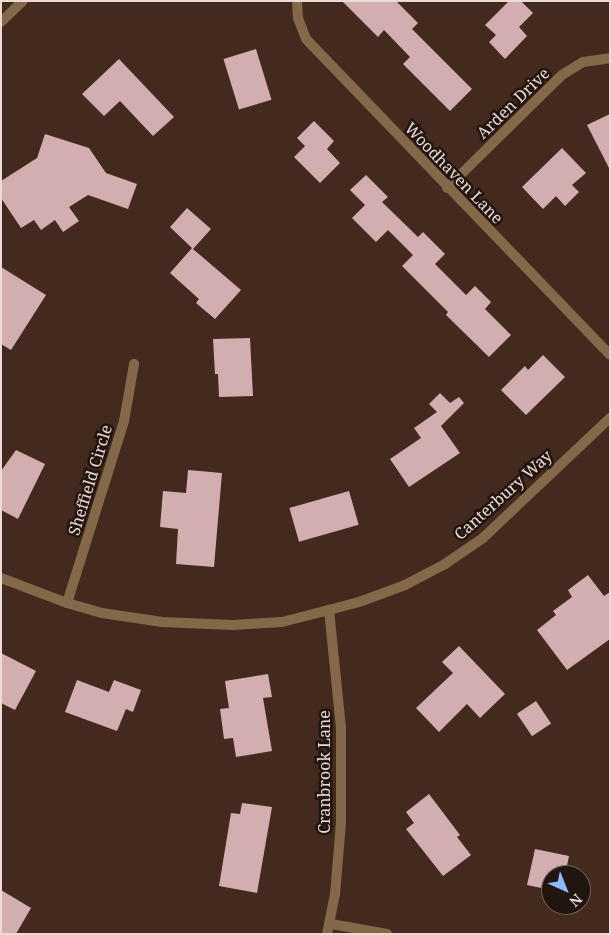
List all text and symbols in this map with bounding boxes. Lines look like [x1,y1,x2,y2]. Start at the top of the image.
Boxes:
street label: Arden Drive [473,64,553,142]
street label: Woodhaven Lane [401,118,507,228]
street label: Sheffield Circle [64,422,116,538]
street label: Canterbury Way [450,446,556,544]
street label: Cranbrook Lane [314,710,334,834]
north arrow [541,865,591,915]
text: N [566,890,587,911]

